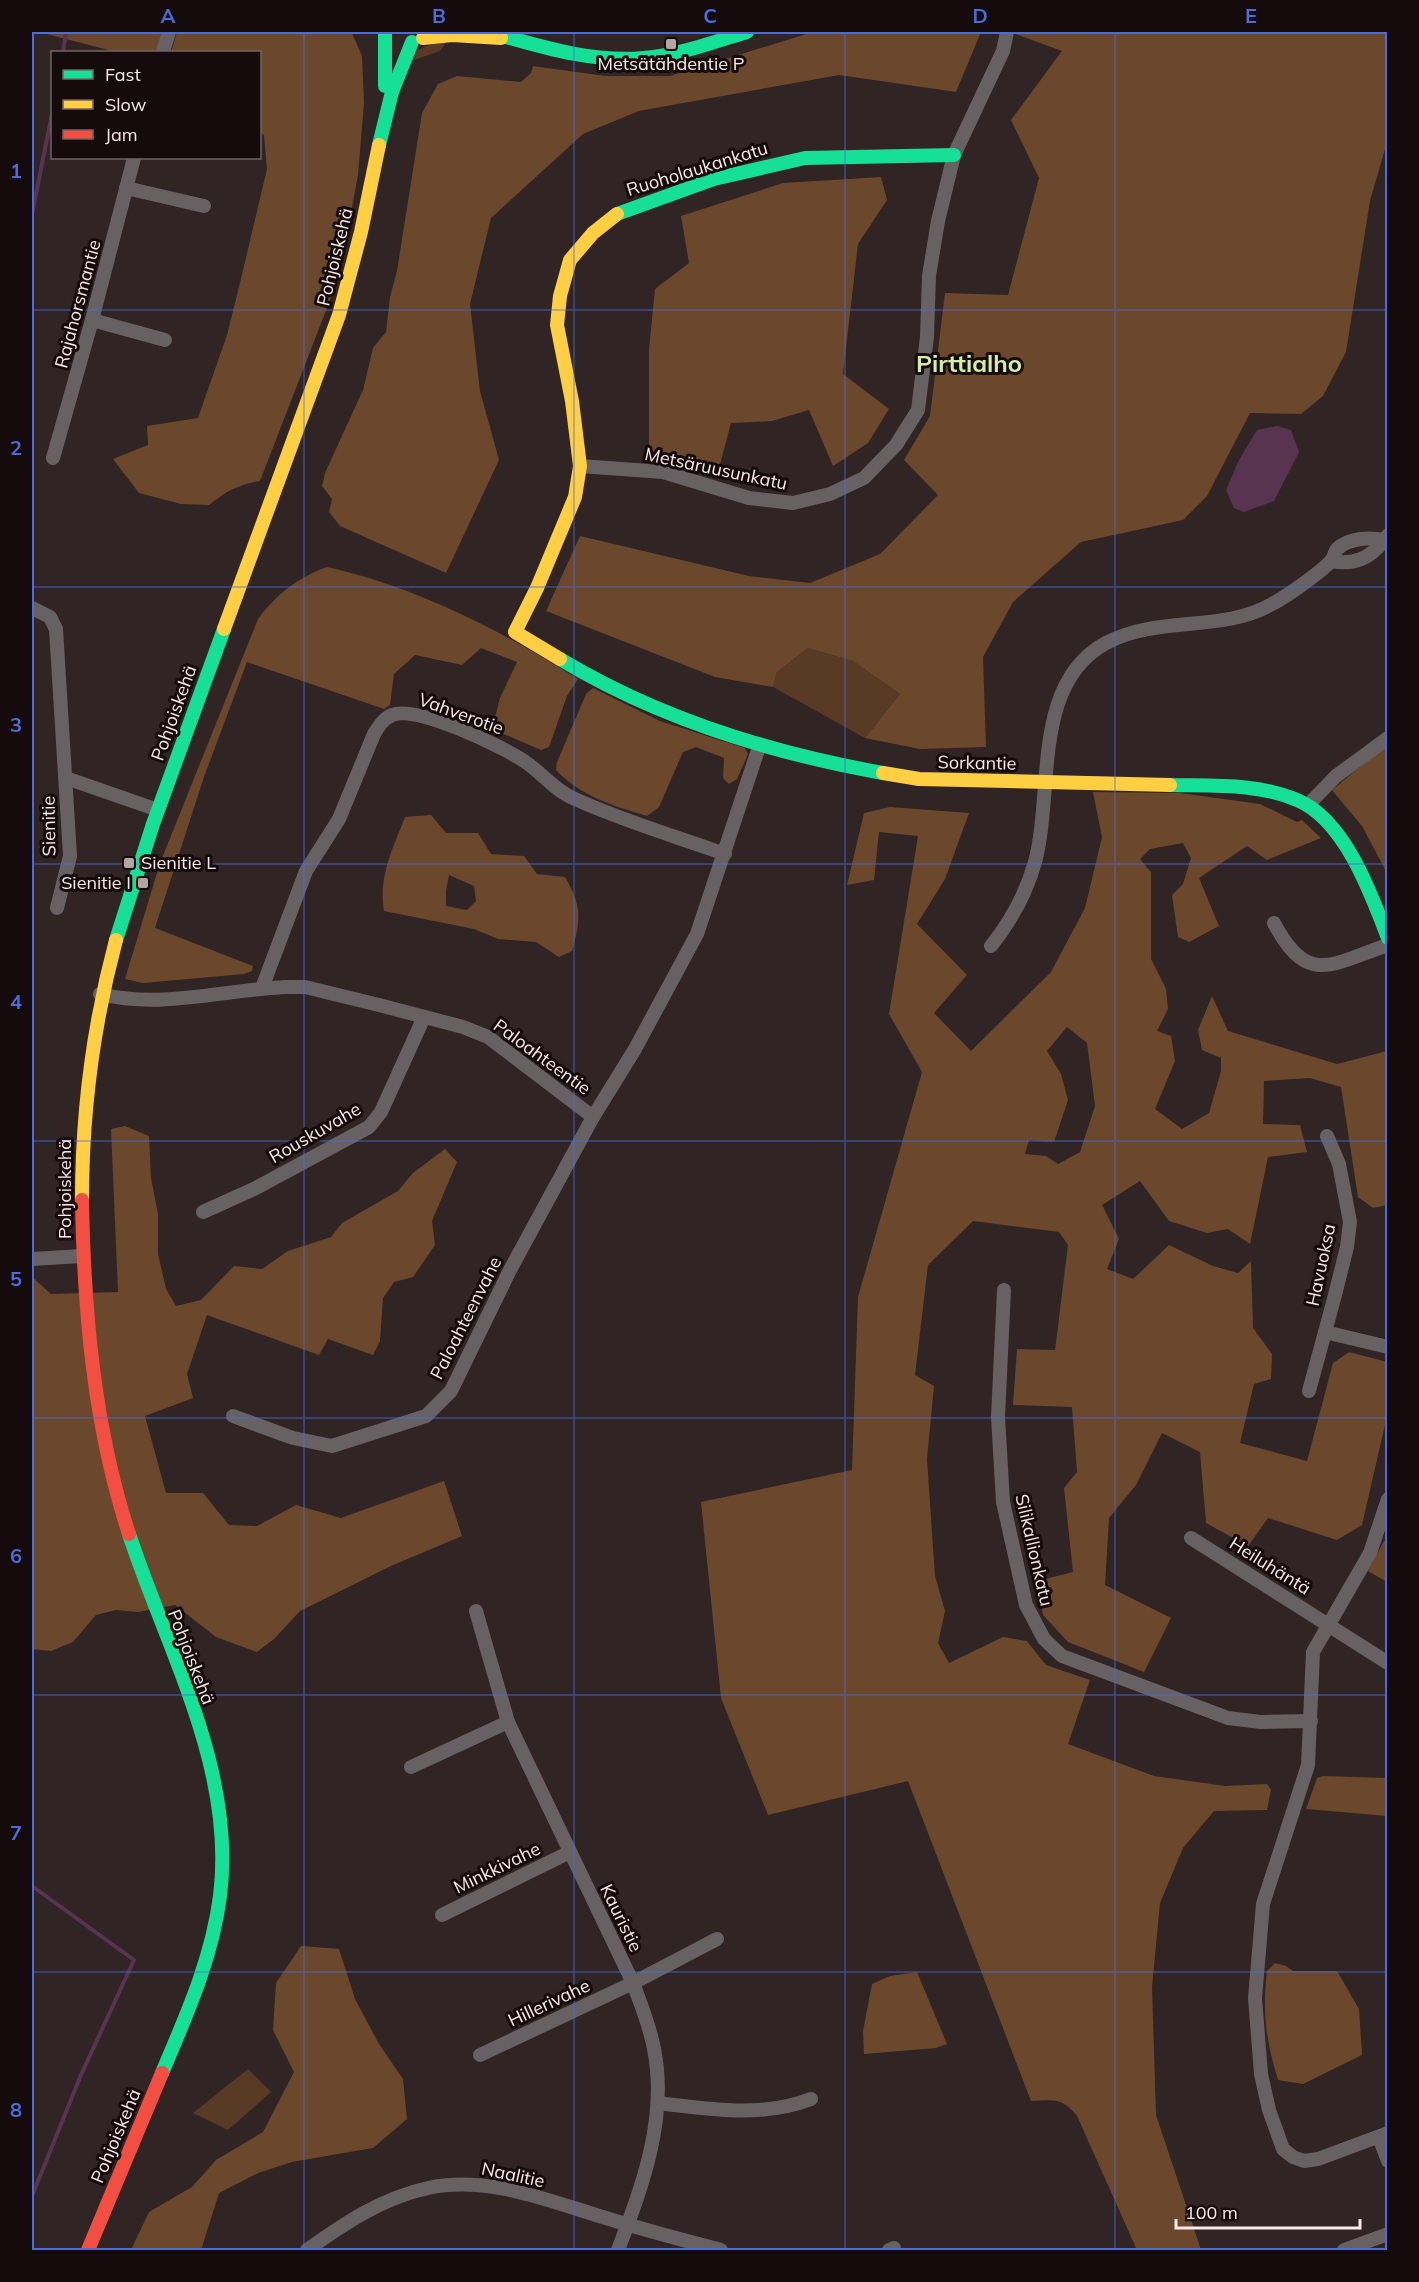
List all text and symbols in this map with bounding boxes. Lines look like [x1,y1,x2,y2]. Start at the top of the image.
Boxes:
text: A [161,3,176,28]
text: B [432,3,446,28]
text: C [703,3,717,28]
text: D [972,3,988,28]
text: E [1245,3,1257,28]
marker: Metsätähdentie P [664,37,678,51]
legend [51,51,261,159]
place label: Metsätähdentie P [598,52,744,75]
text: Fast [105,63,141,86]
text: Slow [105,93,147,116]
text: Jam [105,123,138,146]
street label: Ruoholaukankatu [623,136,770,201]
text: 1 [10,158,22,183]
street label: Pohjoiskehä [311,206,358,308]
street label: Rajahorsmantie [49,237,106,371]
district label: Pirttialho [916,348,1022,378]
text: 2 [10,435,22,460]
street label: Metsäruusunkatu [643,442,789,495]
street label: Pohjoiskehä [146,662,201,764]
street label: Vahverotie [415,688,507,740]
text: 3 [10,712,22,737]
street label: Sorkantie [937,750,1017,775]
street label: Sienitie [36,796,61,856]
place label: Sienitie L [141,851,216,874]
marker: Sienitie L [122,856,136,870]
place label: Sienitie I [61,871,131,894]
marker: Sienitie I [136,876,150,890]
text: 4 [10,989,22,1014]
street label: Paloahteentie [489,1014,595,1100]
street label: Rouskuvahe [265,1097,365,1168]
street label: Pohjoiskehä [53,1139,76,1239]
street label: Havuoksa [1301,1222,1340,1308]
street label: Paloahteenvahe [425,1253,506,1383]
text: 5 [10,1266,22,1291]
street label: Silikallionkatu [1010,1492,1059,1608]
street label: Heiluhäntä [1225,1532,1315,1600]
text: 6 [10,1543,22,1568]
street label: Pohjoiskehä [163,1606,220,1708]
text: 7 [10,1820,22,1845]
street label: Minkkivahe [450,1837,544,1898]
street label: Kauristie [595,1880,648,1955]
street label: Hillerivahe [504,1974,593,2032]
street label: Pohjoiskehä [85,2085,146,2186]
text: 8 [10,2097,22,2122]
street label: Naalitie [479,2157,547,2192]
scale bar [1176,2192,1360,2230]
text: 100 m [1185,2201,1238,2224]

